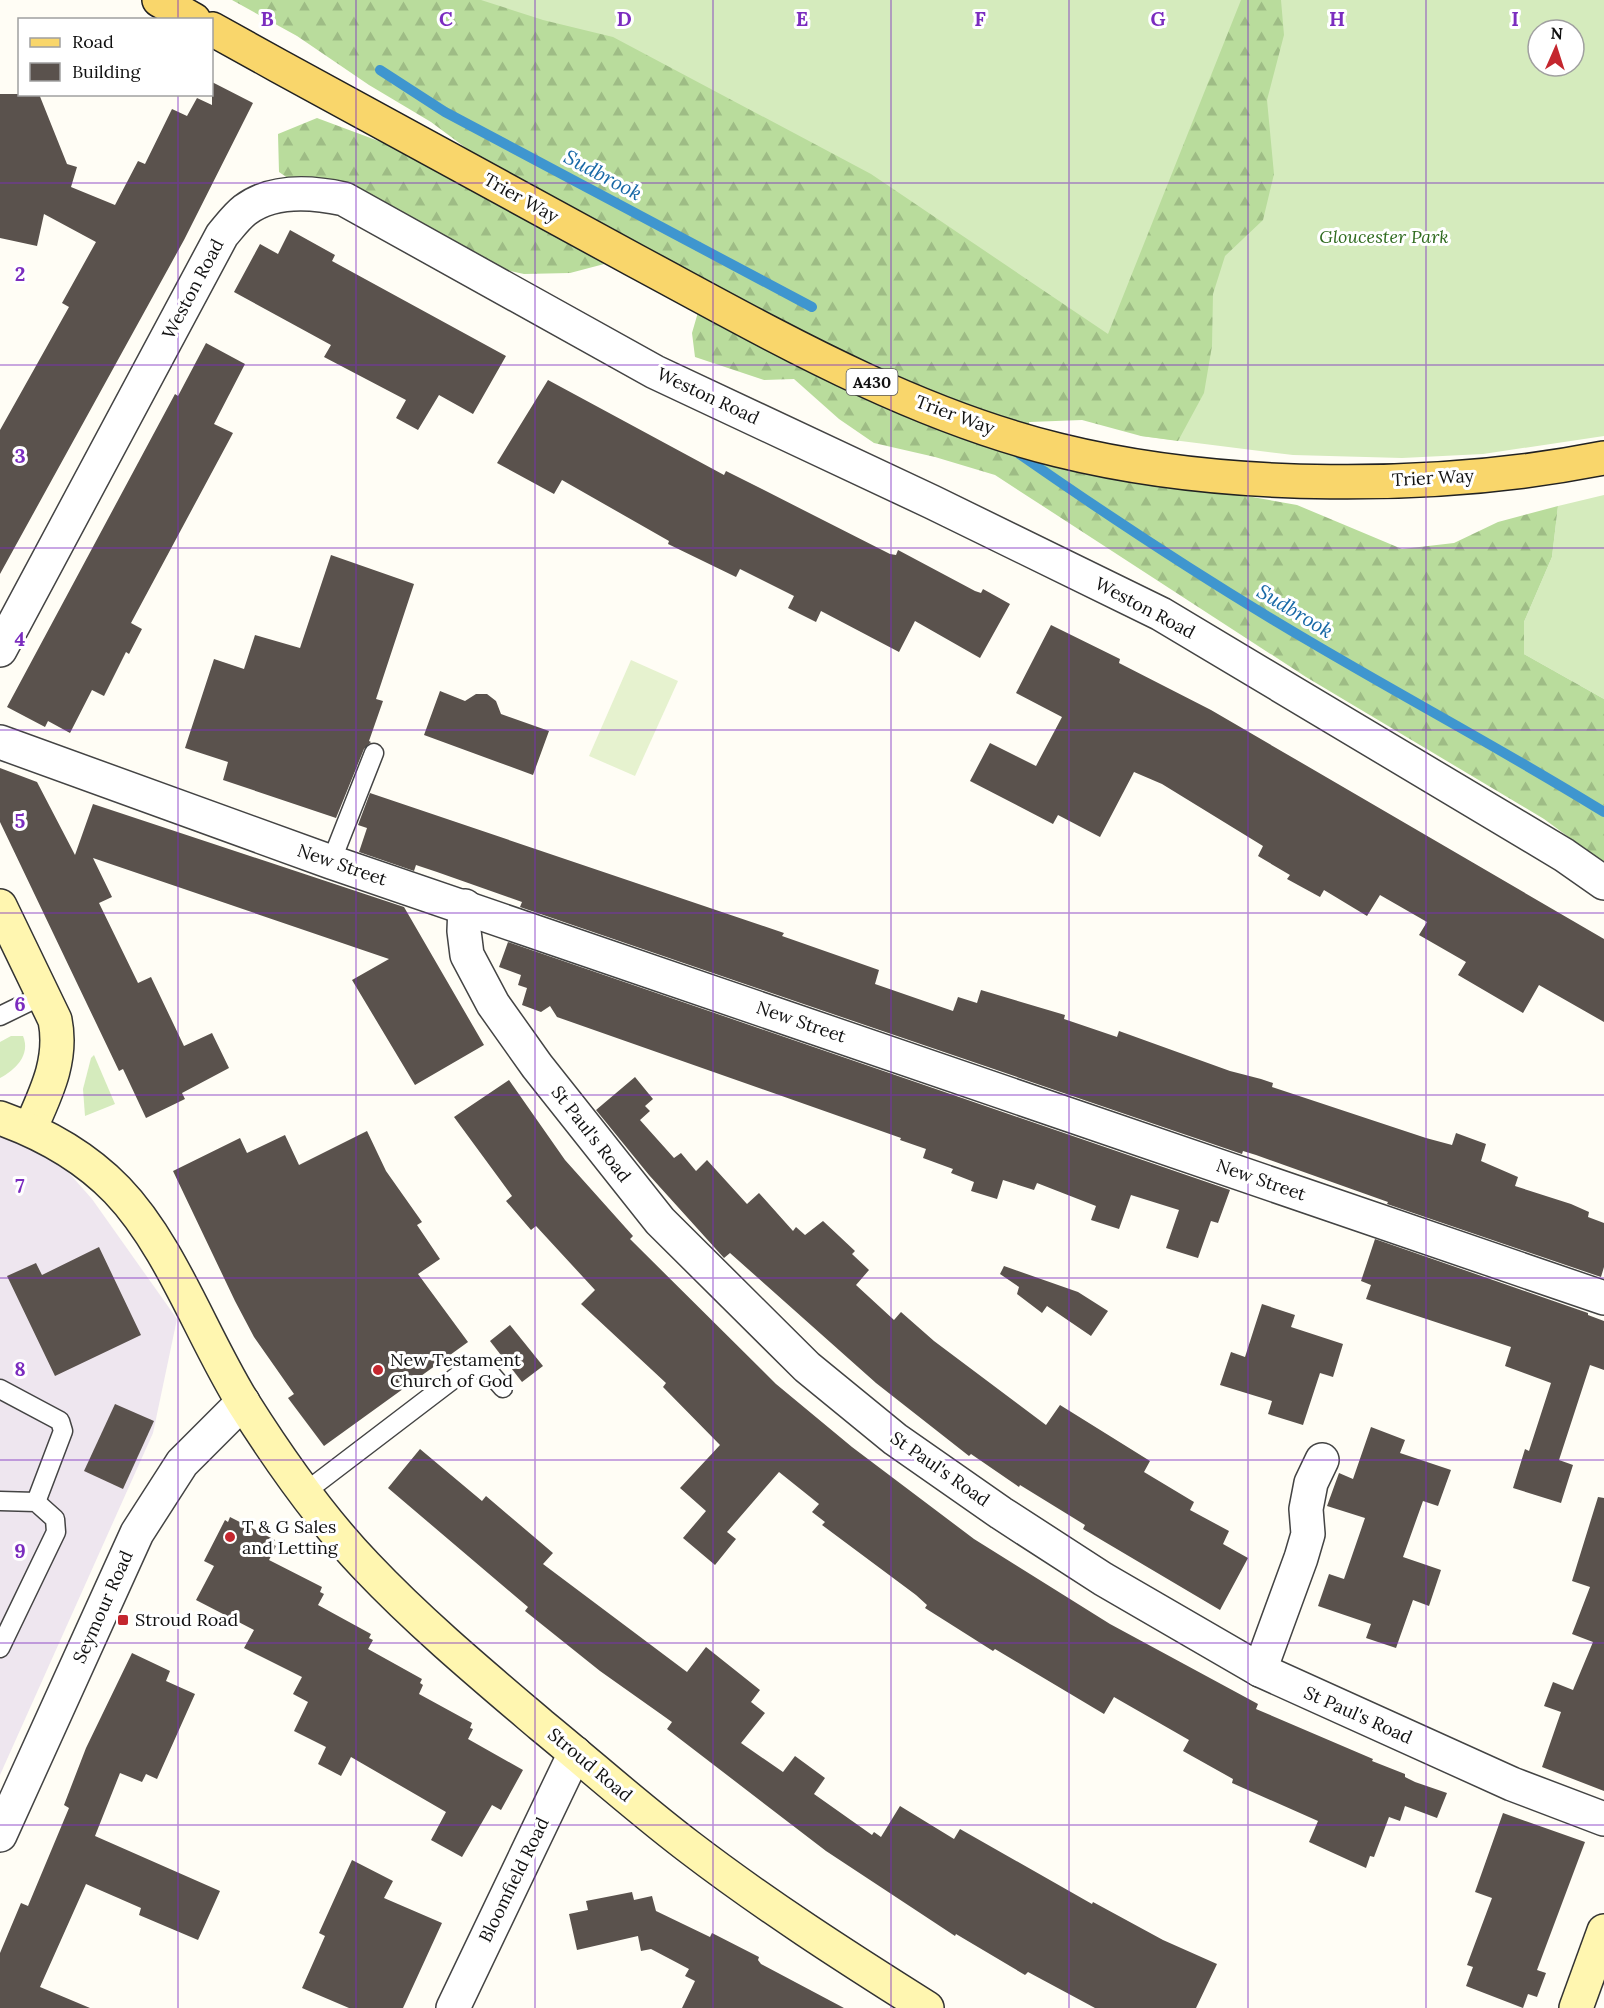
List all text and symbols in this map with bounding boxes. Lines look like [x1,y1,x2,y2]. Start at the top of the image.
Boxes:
text: B [260,6,274,31]
text: C [439,6,453,31]
text: D [616,6,632,31]
text: E [796,6,808,31]
text: F [974,6,986,31]
text: G [1150,6,1166,31]
text: H [1329,6,1345,31]
text: I [1511,6,1519,31]
legend [18,18,213,96]
north arrow [1526,18,1586,78]
text: N [1550,23,1563,43]
text: Road [72,30,114,53]
text: Building [72,60,142,83]
water label: Sudbrook [560,144,646,205]
street label: Trier Way [480,168,563,228]
park label: Gloucester Park [1319,225,1449,248]
street label: Weston Road [157,235,229,343]
text: 2 [15,261,25,286]
street label: Weston Road [653,362,763,429]
road number: A430 [846,369,898,395]
street label: Trier Way [913,390,998,440]
text: 3 [14,443,26,468]
street label: Trier Way [1391,464,1475,491]
street label: Weston Road [1091,572,1199,644]
water label: Sudbrook [1253,578,1338,643]
text: 4 [15,626,26,651]
text: 5 [15,808,26,833]
street label: New Street [294,838,390,891]
text: 6 [14,991,26,1016]
street label: New Street [753,995,849,1048]
street label: St Paul's Road [547,1081,636,1187]
street label: New Street [1213,1153,1309,1206]
text: 7 [15,1173,25,1198]
place label: New Testament Church of God [390,1348,521,1392]
text: 8 [14,1356,26,1381]
marker: New Testament Church of God [371,1363,385,1377]
street label: St Paul's Road [886,1426,995,1511]
place label: T & G Sales and Letting [242,1515,339,1559]
marker: T & G Sales and Letting [223,1530,237,1544]
text: 9 [14,1538,26,1563]
street label: Seymour Road [67,1547,138,1667]
place label: Stroud Road [135,1608,239,1631]
marker: Stroud Road [116,1613,130,1627]
street label: St Paul's Road [1301,1680,1416,1749]
street label: Stroud Road [543,1723,637,1807]
street label: Bloomfield Road [473,1813,554,1946]

